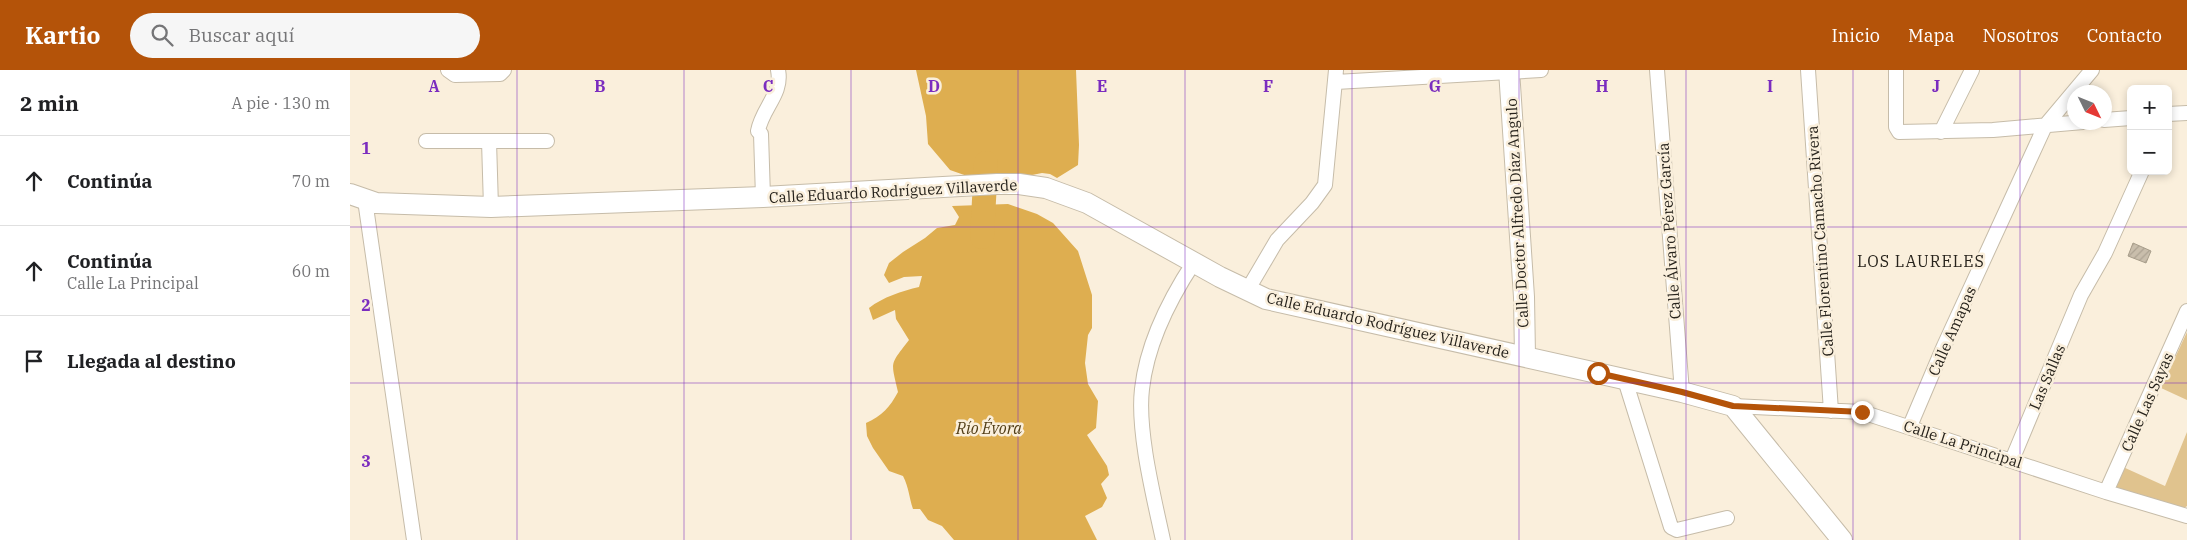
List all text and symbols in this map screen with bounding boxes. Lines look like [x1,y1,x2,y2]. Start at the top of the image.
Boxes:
search box [130,13,480,58]
text: Kartio [25,19,100,51]
icon: search [148,21,176,49]
text: Buscar aquí [188,23,294,47]
text: Inicio [1832,24,1880,47]
text: Mapa [1908,24,1955,47]
text: Nosotros [1983,24,2059,47]
text: Contacto [2087,24,2162,47]
text: A [428,76,440,96]
text: B [594,76,606,96]
text: C [763,76,773,96]
text: D [928,76,940,96]
text: E [1097,76,1107,96]
text: F [1263,76,1273,96]
text: G [1429,76,1441,96]
text: H [1596,76,1609,96]
text: I [1767,76,1773,96]
text: J [1932,76,1940,96]
north arrow [2067,85,2112,130]
map controls [2127,85,2172,175]
button: + [2127,85,2172,130]
text: 2 min [20,89,79,117]
text: A pie · 130 m [232,93,330,113]
street label: Calle Doctor Alfredo Díaz Angulo [1502,98,1532,328]
street label: Calle Florentino Camacho Rivera [1802,125,1838,357]
button: − [2127,130,2172,175]
text: 1 [361,138,371,158]
street label: Calle Álvaro Pérez García [1653,142,1685,320]
icon: ahead [20,167,48,195]
text: Continúa [67,169,152,193]
text: 70 m [292,171,330,191]
street label: Calle Eduardo Rodríguez Villaverde [768,175,1018,207]
text: Continúa [67,249,152,273]
district label: LOS LAURELES [1857,251,1985,271]
icon: ahead [20,257,48,285]
text: 60 m [292,261,330,281]
text: Calle La Principal [67,273,199,293]
street label: Calle Amapas [1924,283,1980,379]
street label: Calle Eduardo Rodríguez Villaverde [1265,288,1511,362]
text: 2 [361,295,371,315]
street label: Las Sallas [2025,341,2069,413]
icon: arrive [20,347,48,375]
text: Llegada al destino [67,349,236,373]
street label: Calle Las Sayas [2117,350,2177,454]
route start [1587,362,1610,385]
route end [1851,401,1874,424]
street label: Calle La Principal [1901,416,2025,472]
water label: Río Évora [955,417,1022,438]
text: 3 [361,451,371,471]

